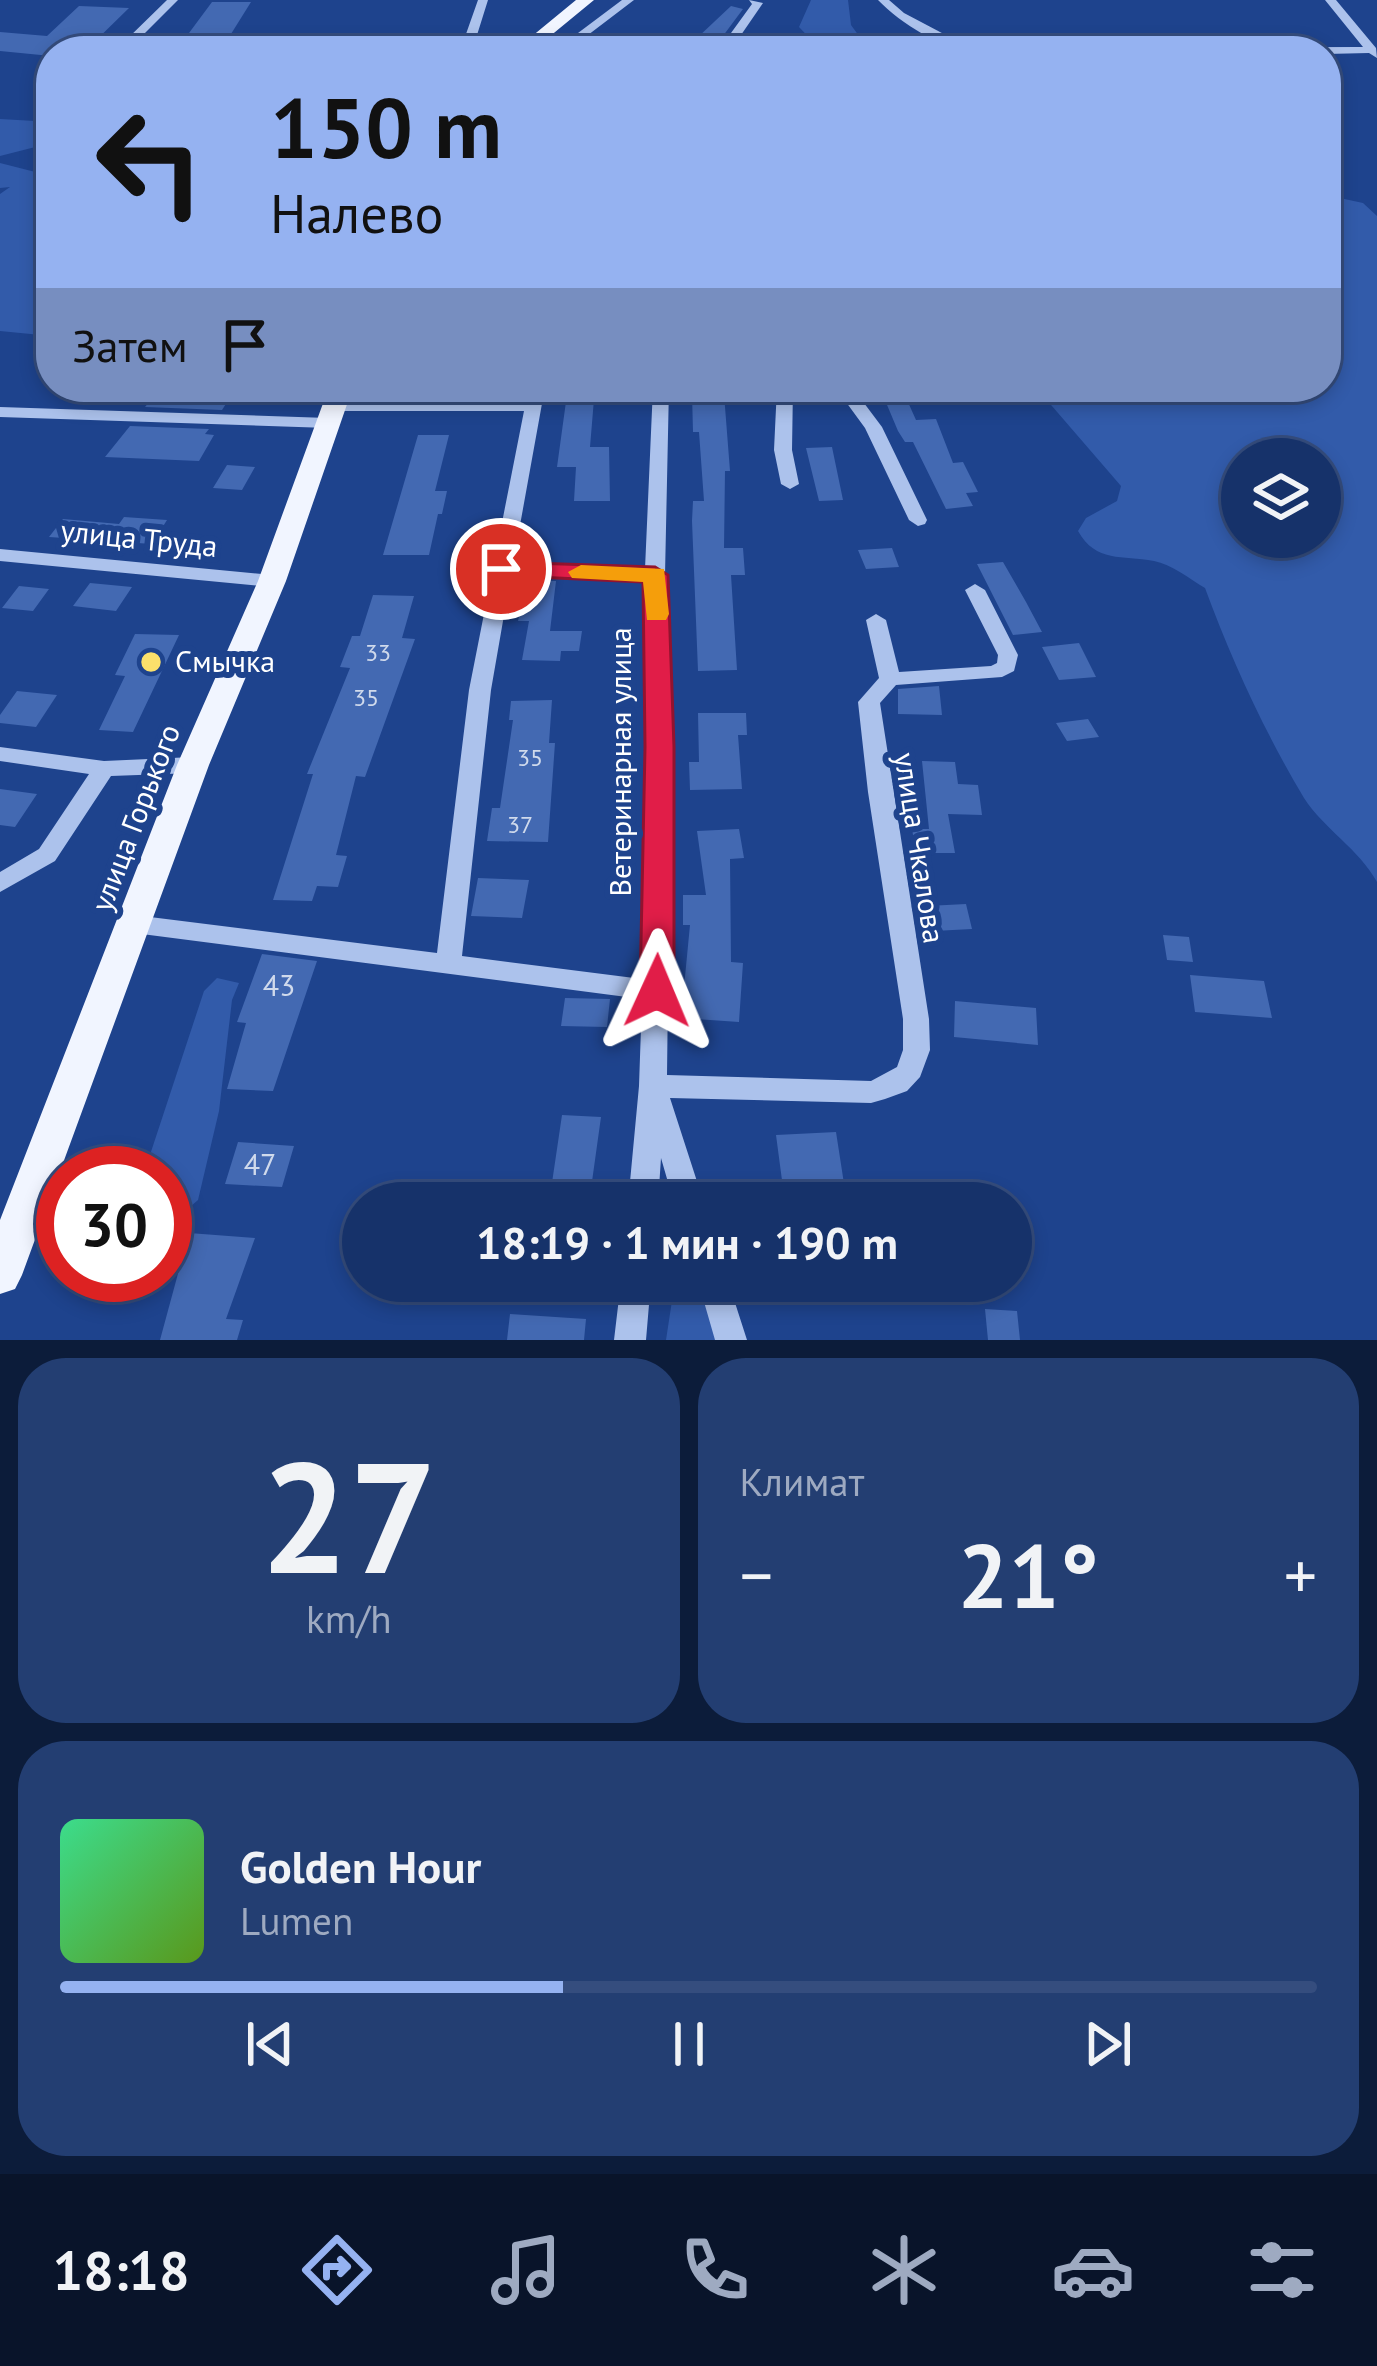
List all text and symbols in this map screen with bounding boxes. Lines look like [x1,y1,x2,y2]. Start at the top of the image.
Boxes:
text: 150 m [270,72,502,181]
icon: left [72,84,228,240]
text: Налево [270,178,444,248]
icon: arrive [212,312,278,378]
text: Затем [72,316,188,374]
map controls [1221,438,1341,558]
button: layers [1221,438,1341,558]
street label: улица Труда [59,510,219,565]
pin [450,518,552,620]
icon: arrive [468,536,534,602]
street label: Ветеринарная улица [600,627,639,897]
house number: 33 [365,637,391,668]
place label: Смычка [175,641,275,680]
marker: Смычка [138,649,164,675]
house number: 35 [353,682,379,713]
street label: улица Горького [81,718,188,917]
house number: 35 [517,742,543,773]
street label: улица Чкалова [886,750,955,946]
house number: 37 [507,809,533,840]
position arrow [594,928,720,1054]
house number: 43 [263,965,295,1004]
house number: 47 [244,1144,276,1183]
speed limit sign: 30 [36,1146,192,1302]
text: 18:19 · 1 мин · 190 m [476,1213,898,1271]
text: 27 [260,1414,437,1616]
text: Климат [740,1456,864,1507]
text: 21° [958,1516,1099,1633]
text: − [740,1532,773,1617]
text: + [1284,1532,1317,1617]
text: km/h [306,1593,392,1644]
text: Golden Hour [240,1837,481,1895]
text: Lumen [240,1895,353,1946]
icon: previous [237,2011,303,2077]
icon: pause [656,2011,722,2077]
icon: next [1075,2011,1141,2077]
icon: directions [295,2228,379,2312]
icon: music [484,2228,568,2312]
icon: phone [673,2228,757,2312]
icon: climate [862,2228,946,2312]
icon: car [1051,2228,1135,2312]
icon: filters [1240,2228,1324,2312]
text: 18:18 [53,2235,190,2305]

